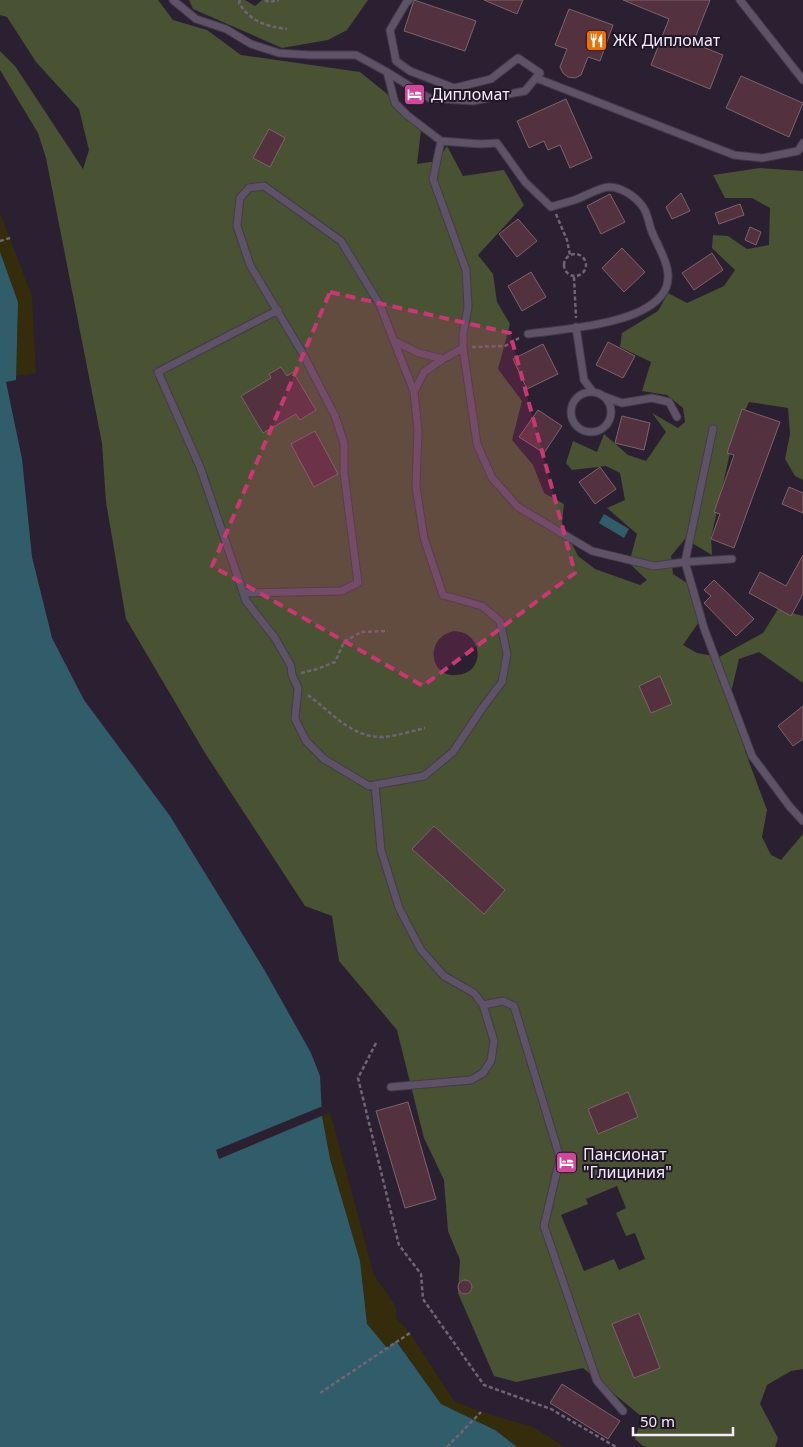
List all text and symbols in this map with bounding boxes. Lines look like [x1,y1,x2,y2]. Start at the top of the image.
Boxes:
restaurant icon: ЖК Дипломат [585,28,609,52]
place label: ЖК Дипломат [613,29,721,51]
hotel icon: Дипломат [403,82,427,106]
place label: Дипломат [431,83,510,105]
place label: Пансионат "Глициния" [583,1143,672,1183]
hotel icon: Пансионат "Глициния" [555,1151,579,1175]
scale bar [633,1404,733,1436]
text: 50 m [640,1411,675,1431]

